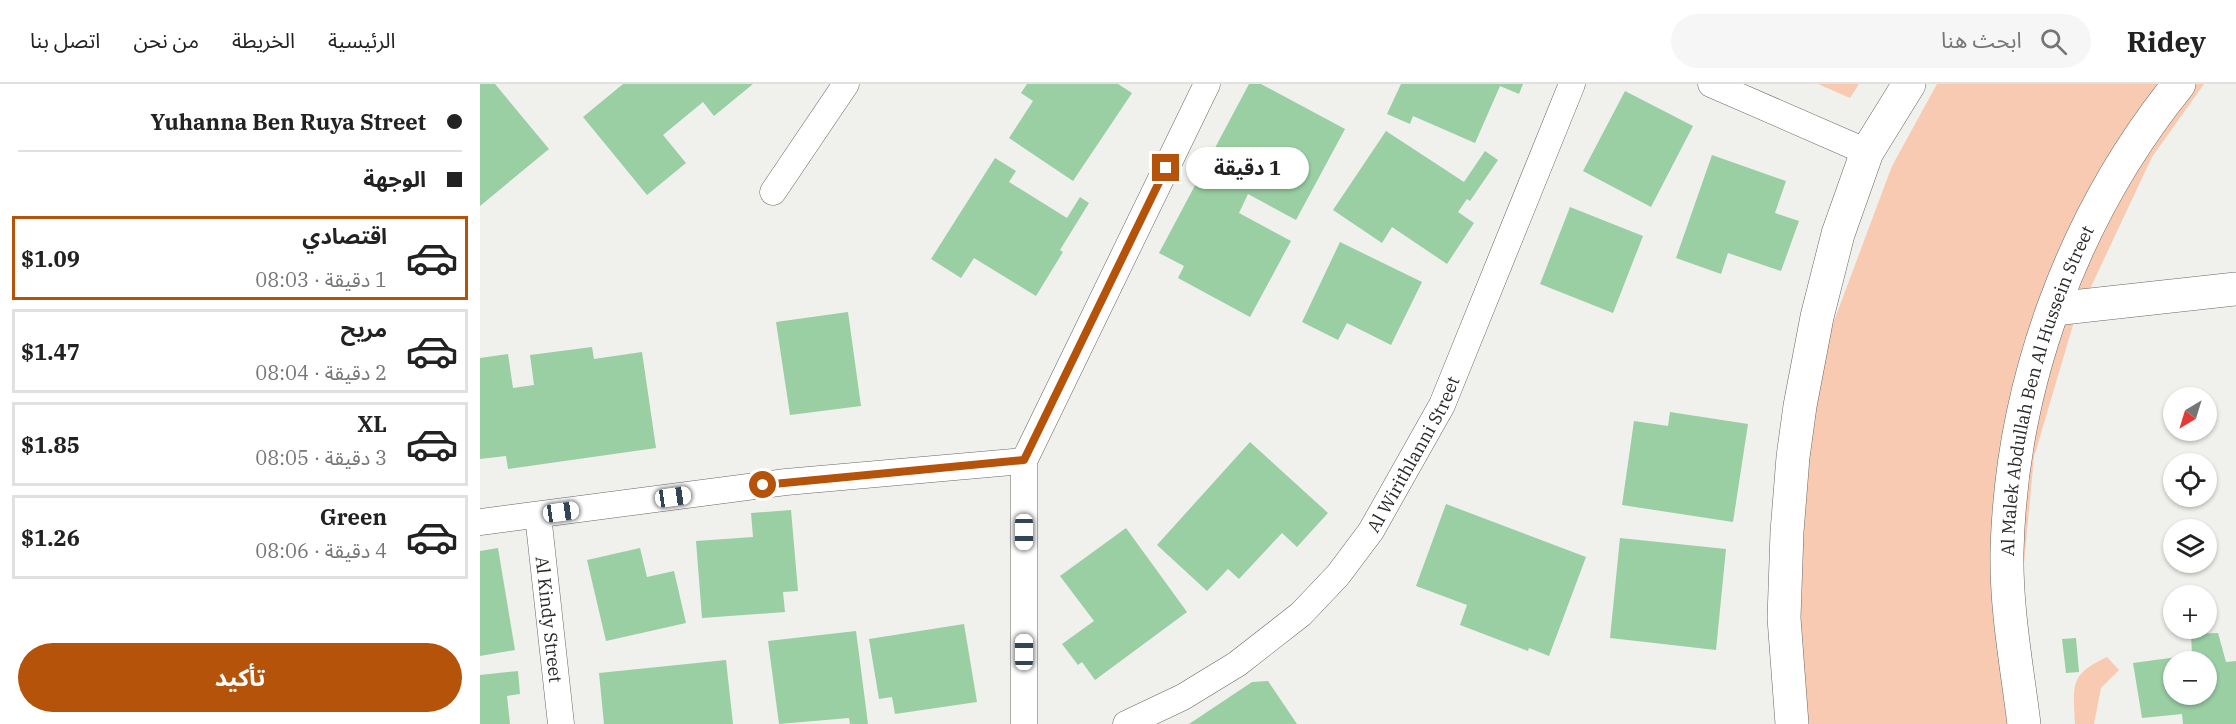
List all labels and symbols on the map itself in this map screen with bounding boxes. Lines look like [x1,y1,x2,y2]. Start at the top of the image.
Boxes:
callout: 1 دقيقة [1187,147,1310,189]
route end [1152,154,1179,181]
street label: Al Malek Abdullah Ben Al Hussein Street [1995,221,2098,556]
street label: Al Wirithlanni Street [1361,373,1464,536]
north arrow [2163,387,2217,441]
route start [749,471,776,498]
car [654,486,692,508]
car [542,501,580,523]
car [1015,514,1033,550]
street label: Al Kindy Street [531,555,568,684]
car [1015,634,1033,670]

